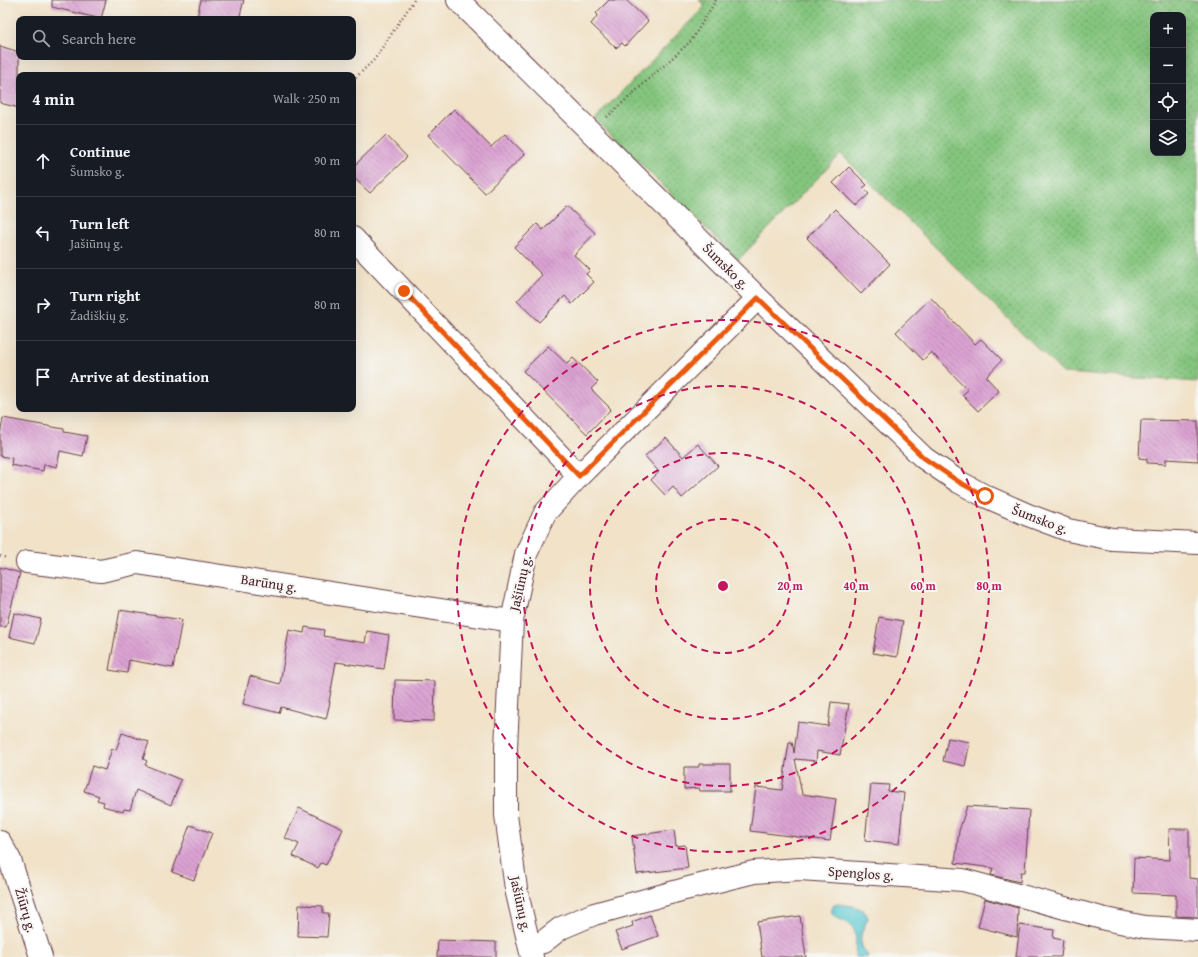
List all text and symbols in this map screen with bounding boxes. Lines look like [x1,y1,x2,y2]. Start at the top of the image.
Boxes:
map controls [1150,12,1186,156]
button: + [1150,12,1186,48]
search box [16,16,356,60]
icon: search [30,27,52,49]
text: Search here [62,28,136,49]
button: − [1150,48,1186,84]
button: locate [1150,84,1186,120]
text: 4 min [32,86,74,111]
text: Walk · 250 m [273,89,340,108]
button: layers [1150,120,1186,156]
text: Continue [70,141,131,162]
icon: ahead [32,150,54,172]
text: 90 m [314,151,340,170]
text: Šumsko g. [70,162,125,181]
text: Turn left [70,213,129,234]
icon: left [32,222,54,244]
text: 80 m [314,223,340,242]
text: Jašiūnų g. [70,234,123,253]
street label: Šumsko g. [698,238,754,294]
route end [395,282,413,300]
text: Turn right [70,285,141,306]
icon: right [32,294,54,316]
text: 80 m [314,295,340,314]
text: Žadiškių g. [70,306,129,325]
icon: arrive [32,366,54,388]
text: Arrive at destination [70,366,209,387]
route start [976,487,994,505]
street label: Šumsko g. [1009,499,1071,539]
street label: Jašiūnų g. [503,553,536,615]
street label: Barūnų g. [239,569,299,597]
text: 20 m [777,577,803,594]
text: 40 m [843,577,869,594]
text: 60 m [910,577,936,594]
text: 80 m [976,577,1002,594]
centre of rings [716,579,730,593]
street label: Spenglos g. [827,861,895,885]
street label: Jašiūnų g. [505,872,537,934]
street label: Žiūrų g. [10,885,42,935]

